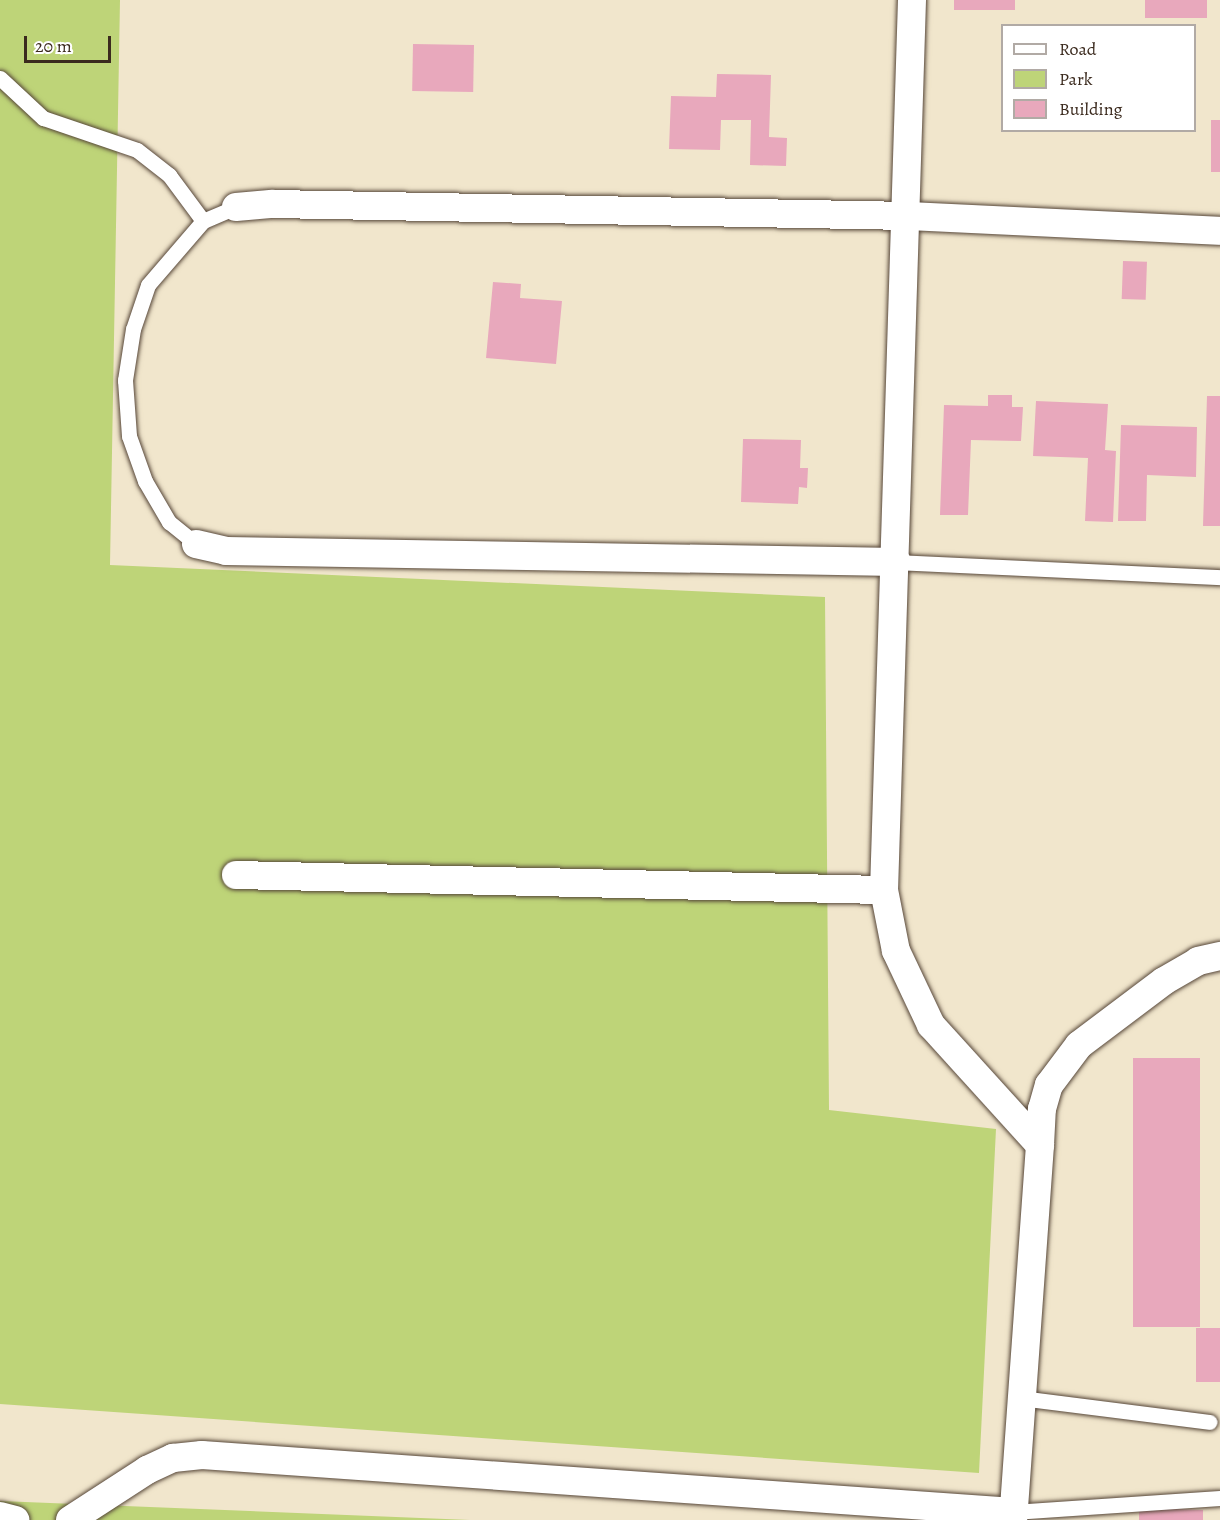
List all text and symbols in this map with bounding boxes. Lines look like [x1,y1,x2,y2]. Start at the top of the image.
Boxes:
scale bar [27,24,114,62]
legend [1001,24,1196,132]
text: 20 m [35,34,72,58]
text: Road [1059,37,1096,61]
text: Park [1059,67,1093,91]
text: Building [1059,97,1123,121]

